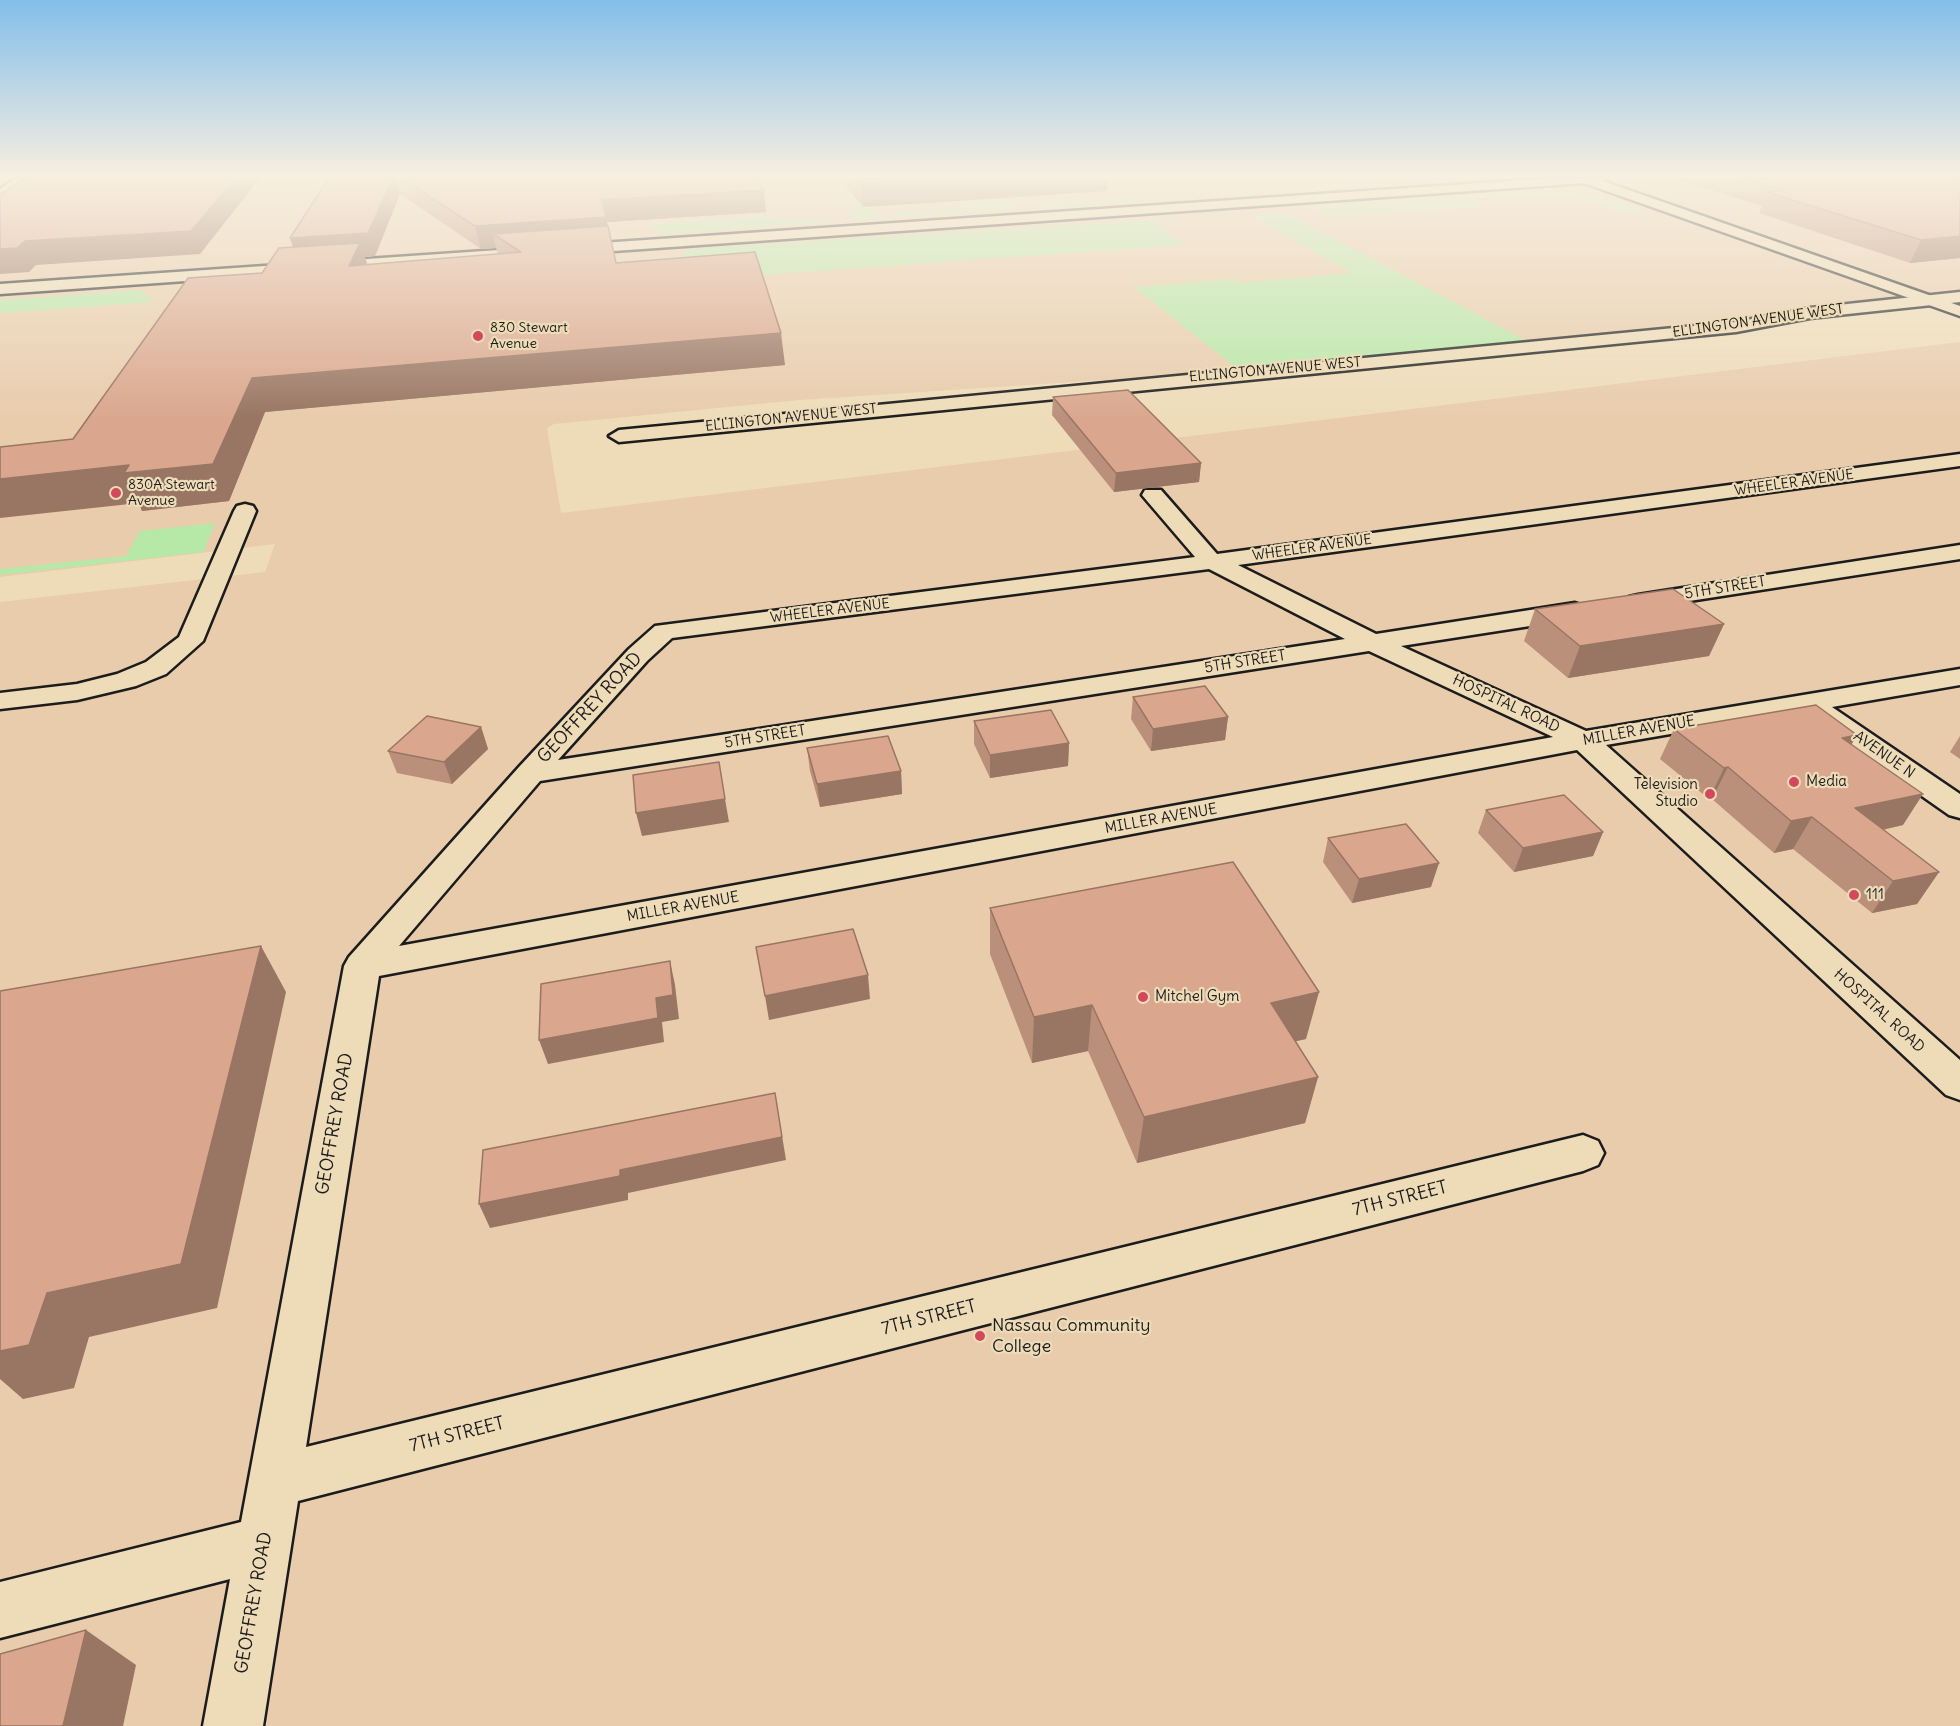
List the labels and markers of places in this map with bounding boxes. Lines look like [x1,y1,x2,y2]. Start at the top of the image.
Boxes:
place label: 830 Stewart Avenue [490,320,568,352]
marker: 830 Stewart Avenue [471,329,485,343]
place label: 830A Stewart Avenue [128,477,215,509]
marker: 830A Stewart Avenue [109,486,123,500]
place label: Media [1806,773,1847,791]
marker: Media [1787,775,1801,789]
place label: Television Studio [1634,776,1698,811]
marker: Television Studio [1703,787,1717,801]
place label: 111 [1866,886,1884,904]
marker: 111 [1847,888,1861,902]
place label: Mitchel Gym [1155,988,1239,1006]
marker: Mitchel Gym [1136,990,1150,1004]
place label: Nassau Community College [992,1315,1150,1358]
marker: Nassau Community College [973,1329,987,1343]

